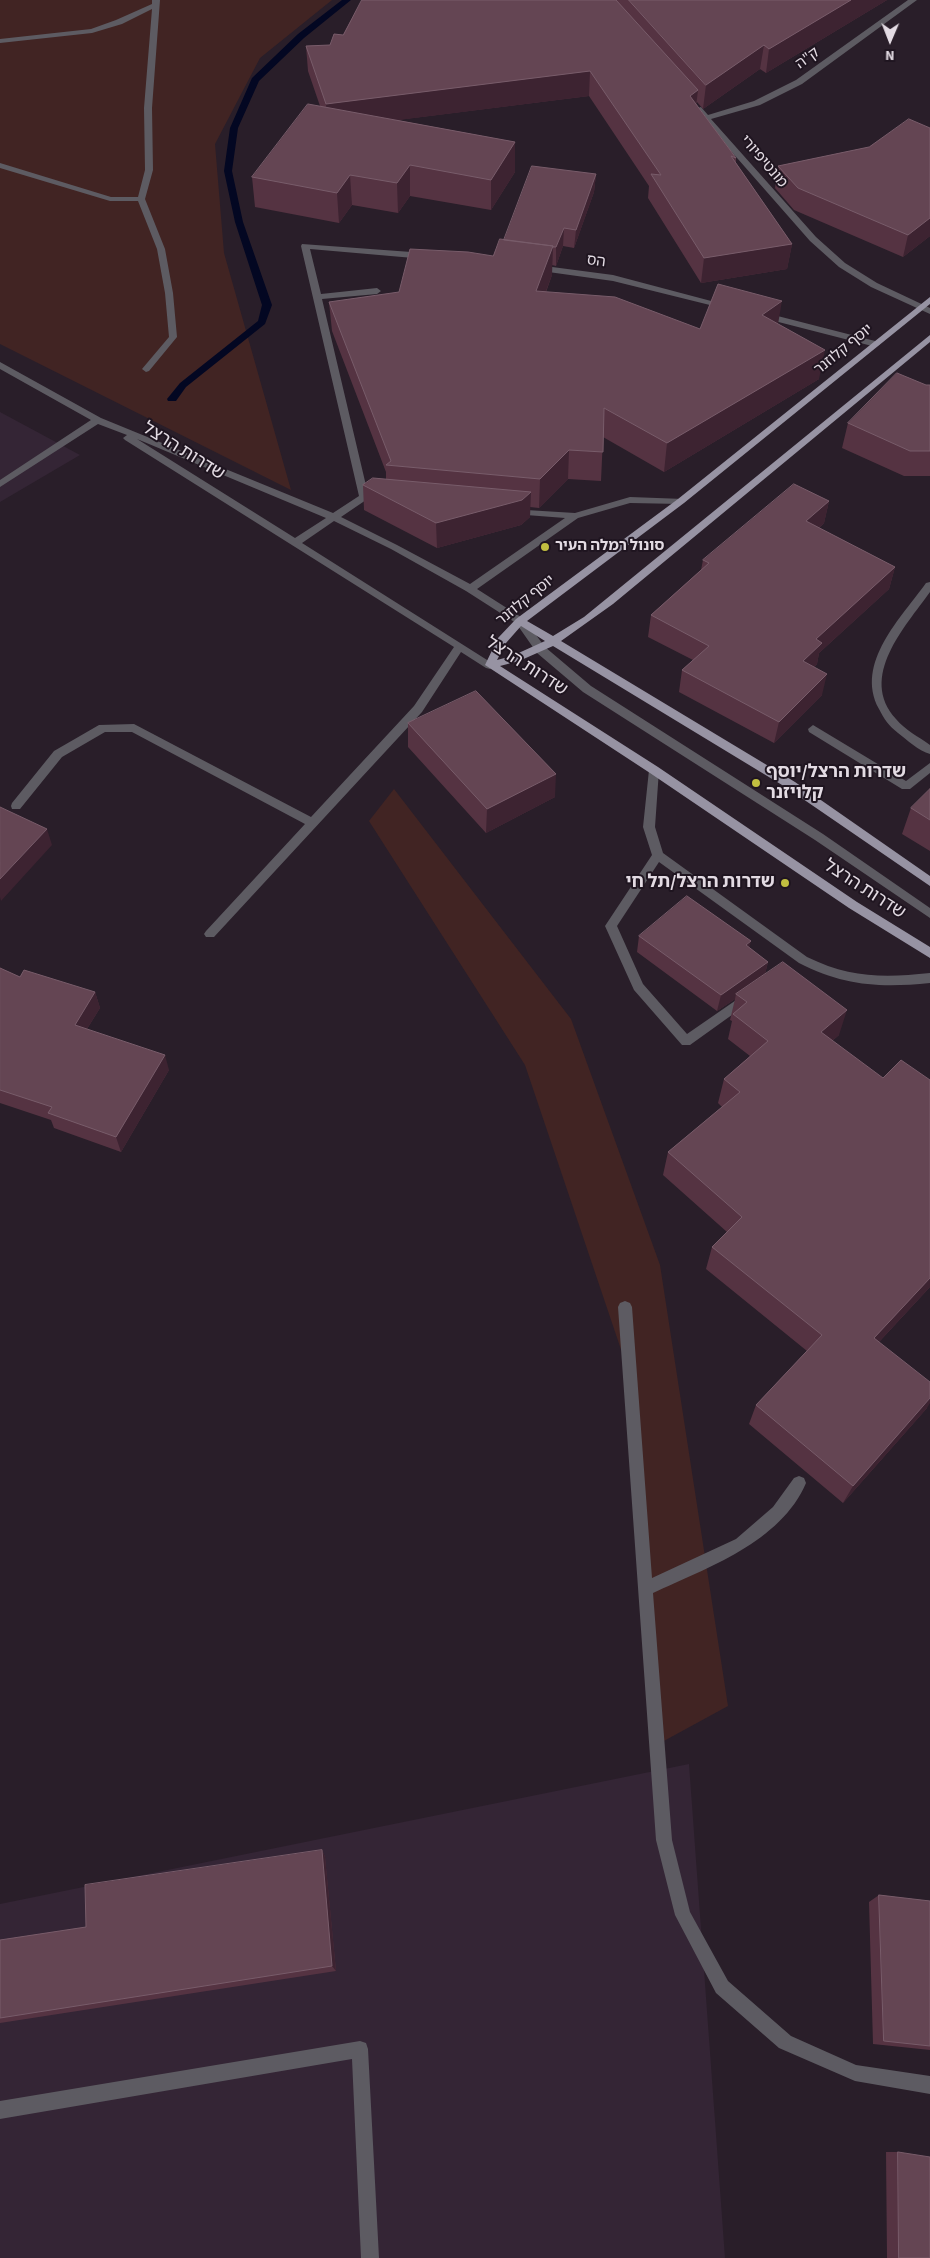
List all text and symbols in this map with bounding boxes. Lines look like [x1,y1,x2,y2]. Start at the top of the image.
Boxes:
north arrow [865,15,915,65]
street label: ק"ה [793,44,823,74]
text: N [885,45,895,65]
street label: מונטיפיורי [735,132,791,192]
street label: הס [585,252,607,272]
street label: יוסף קלוזנר [811,321,877,379]
street label: שדרות הרצל [138,418,228,486]
place label: סונול רמלה העיר [555,538,665,556]
marker: סונול רמלה העיר [539,541,551,553]
street label: יוסף קלוזנר [493,572,559,630]
street label: שדרות הרצל [481,633,571,701]
place label: שדרות הרצל/יוסף קלויזנר [766,762,906,804]
marker: שדרות הרצל/יוסף קלויזנר [750,777,762,789]
street label: שדרות הרצל [819,856,909,924]
place label: שדרות הרצל/תל חי [626,872,775,894]
marker: שדרות הרצל/תל חי [779,877,791,889]

